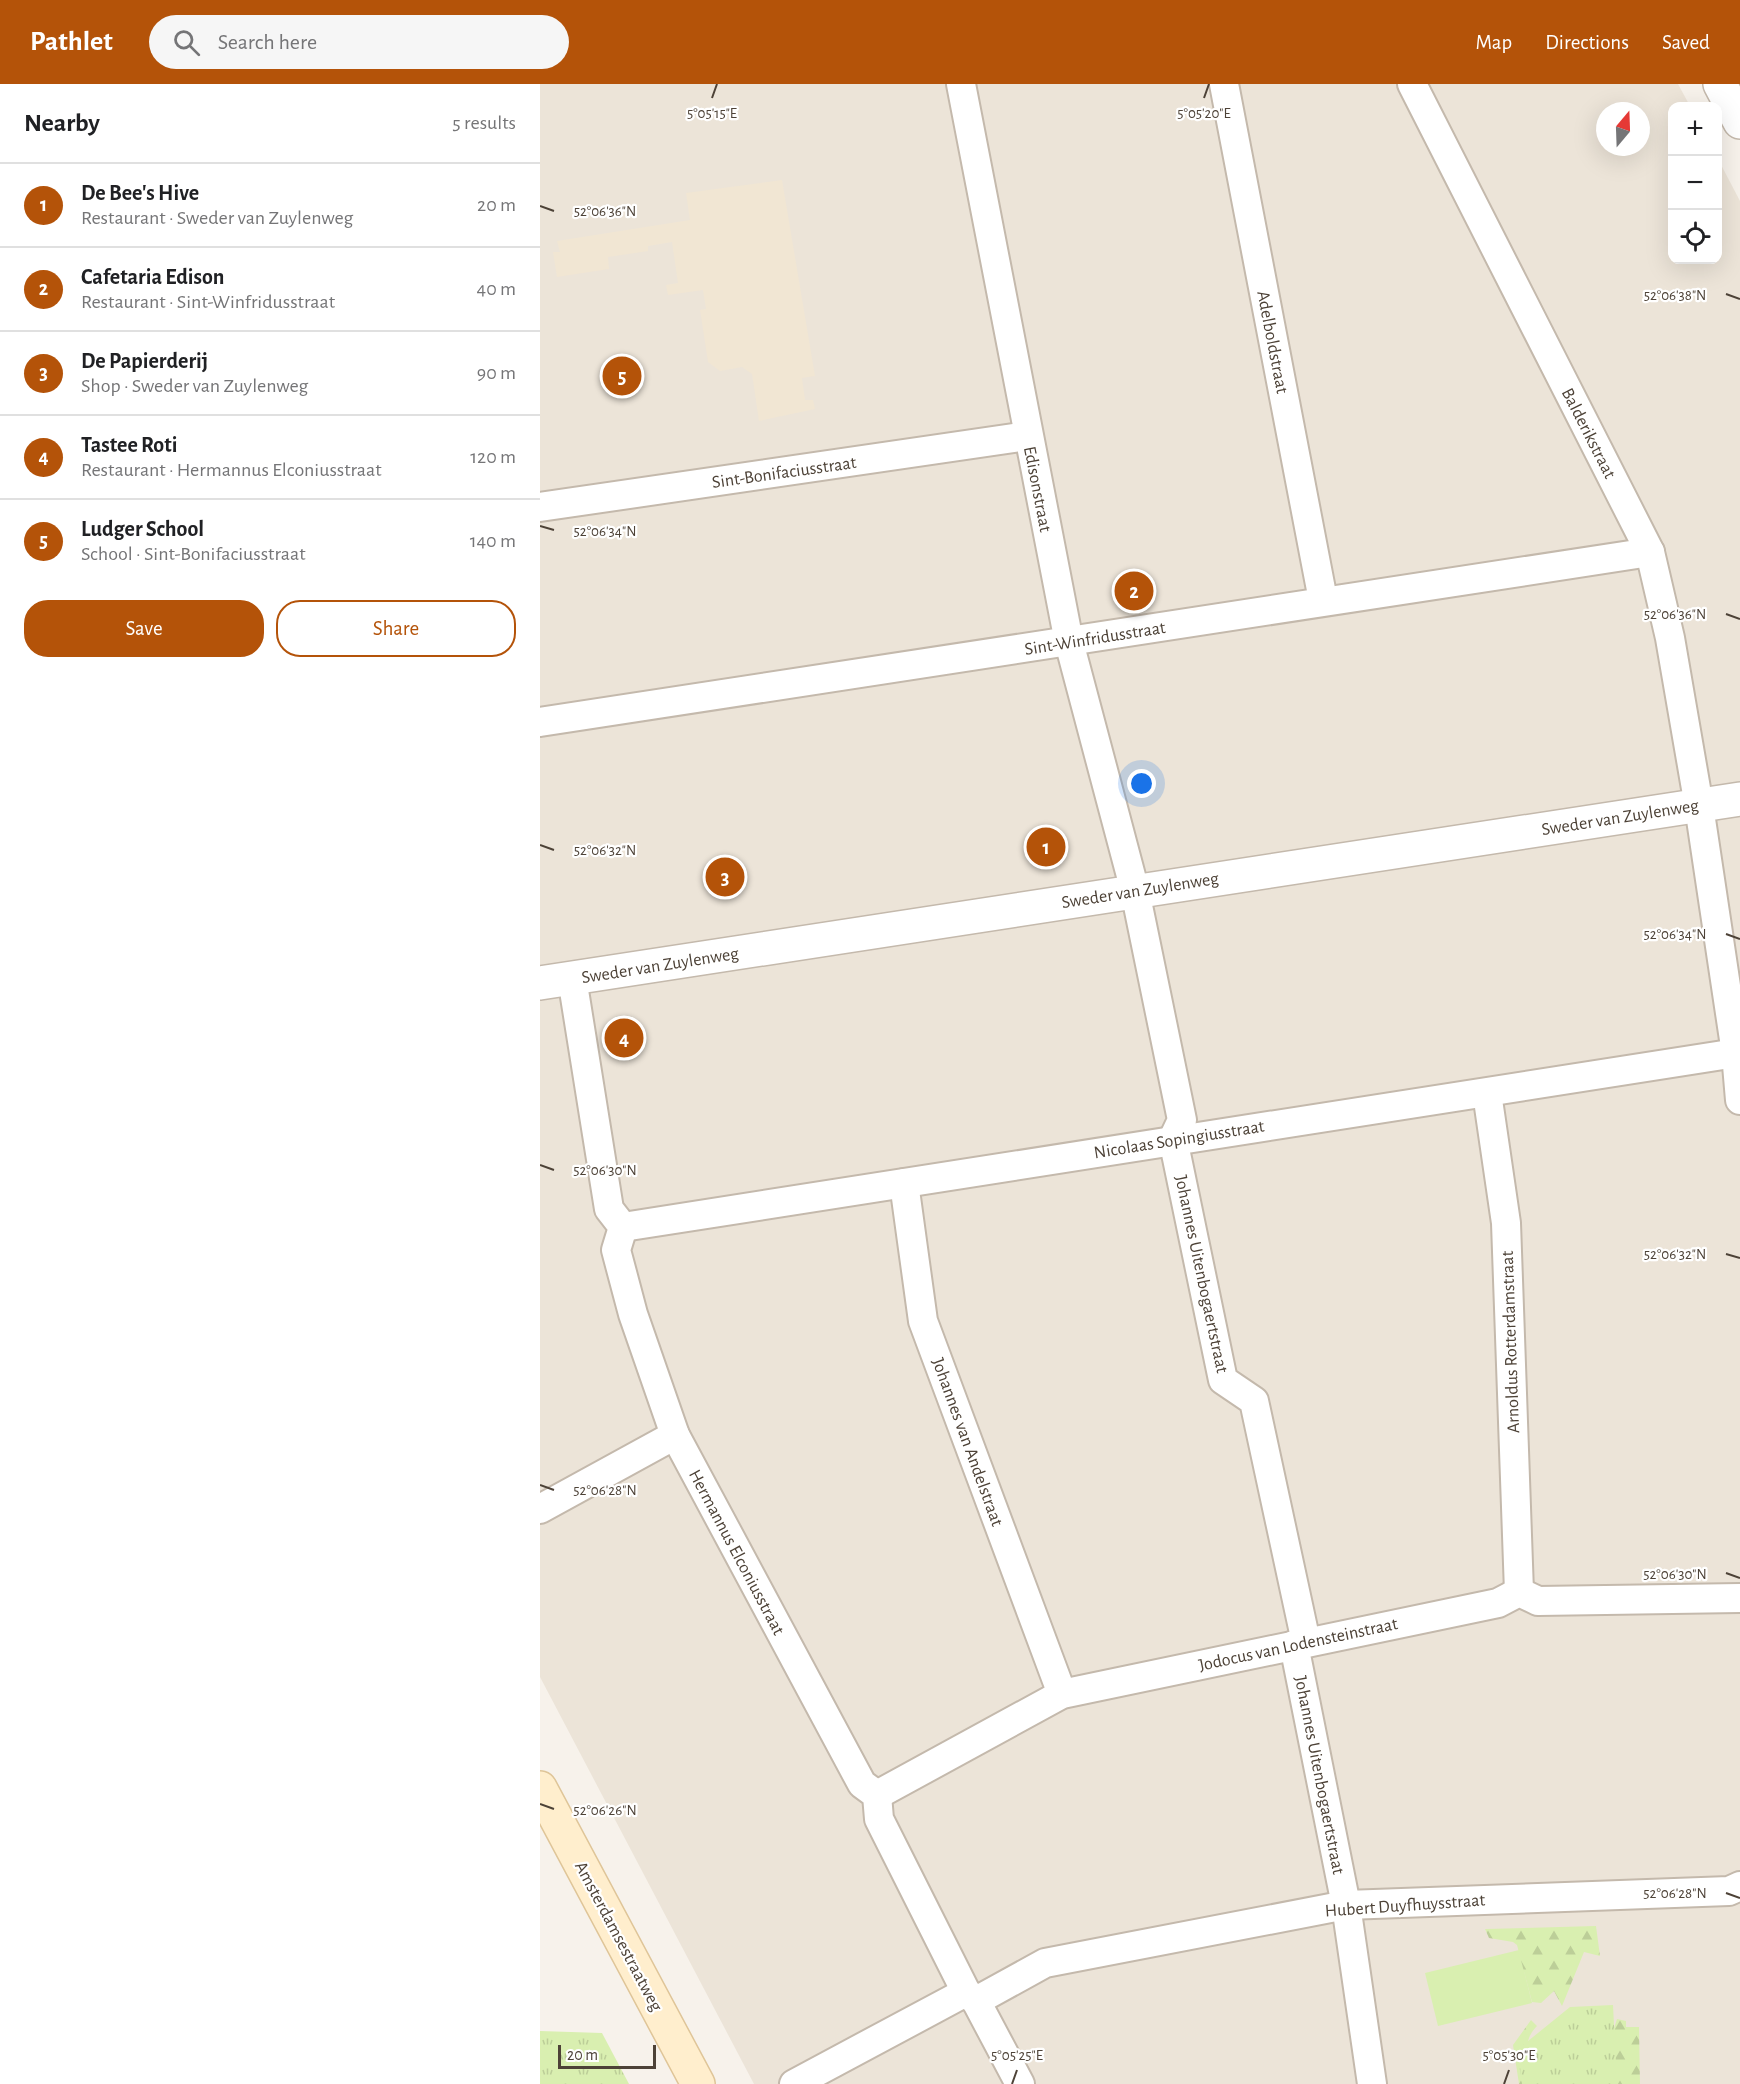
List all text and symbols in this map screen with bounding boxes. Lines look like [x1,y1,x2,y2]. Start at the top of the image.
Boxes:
search box [149,15,569,69]
icon: search [170,26,203,59]
text: Pathlet [30,28,113,56]
text: Search here [218,31,317,53]
text: Map [1476,32,1512,53]
text: Directions [1545,32,1629,53]
text: Saved [1662,32,1710,53]
north arrow [1596,102,1650,156]
map controls [1668,102,1722,264]
button: + [1668,102,1722,156]
text: 5°05'15"E [687,106,737,121]
text: 5°05'20"E [1177,106,1231,121]
text: Nearby [24,110,100,136]
text: 5 results [452,113,516,133]
button: − [1668,156,1722,210]
text: De Bee's Hive [81,182,199,204]
text: 1 [40,195,47,215]
text: 20 m [477,195,516,215]
text: 52°06'36"N [574,204,636,219]
text: Restaurant · Sweder van Zuylenweg [81,208,353,228]
button: locate [1668,210,1722,264]
text: Cafetaria Edison [81,266,224,288]
text: 2 [39,279,48,299]
text: 40 m [477,279,516,299]
text: 52°06'38"N [1644,288,1706,303]
street label: Adelboldstraat [1253,289,1291,395]
text: Restaurant · Sint-Winfridusstraat [81,292,335,312]
text: De Papierderij [81,350,208,372]
pin: 5 [602,354,641,398]
text: 3 [39,363,48,383]
text: 90 m [477,363,516,383]
text: Shop · Sweder van Zuylenweg [81,376,308,396]
street label: Balderikstraat [1558,385,1619,482]
text: Tastee Roti [81,434,177,456]
street label: Edisonstraat [1020,445,1054,534]
text: 4 [38,447,49,467]
text: 120 m [470,447,516,467]
street label: Sint-Bonifaciusstraat [711,454,858,492]
text: Restaurant · Hermannus Elconiusstraat [81,460,382,480]
text: Ludger School [81,518,204,540]
text: 52°06'34"N [574,524,636,539]
text: 5 [39,531,48,551]
text: 140 m [470,531,516,551]
text: School · Sint-Bonifaciusstraat [81,544,306,564]
pin: 2 [1114,568,1154,614]
button: Save [24,600,264,657]
button: Share [276,600,516,657]
text: 52°06'36"N [1644,607,1706,622]
street label: Sint-Winfridusstraat [1023,619,1167,659]
your location [1127,769,1156,798]
street label: Sweder van Zuylenweg [1540,797,1700,839]
pin: 1 [1026,824,1066,870]
text: 52°06'32"N [574,843,636,858]
pin: 3 [706,854,744,900]
street label: Sweder van Zuylenweg [1060,870,1220,912]
text: 52°06'34"N [1644,927,1706,942]
street label: Sweder van Zuylenweg [580,945,740,987]
pin: 4 [604,1016,644,1060]
street label: Nicolaas Sopingiusstraat [1093,1118,1266,1162]
text: 52°06'30"N [573,1163,637,1178]
street label: Johannes Uitenbogaertstraat [1171,1174,1231,1375]
text: 52°06'32"N [1644,1247,1706,1262]
street label: Arnoldus Rotterdamstraat [1499,1250,1523,1433]
street label: Johannes van Andelstraat [928,1356,1006,1529]
street label: Hermannus Elconiusstraat [685,1467,787,1638]
text: 52°06'28"N [573,1483,637,1498]
text: 52°06'30"N [1643,1567,1707,1582]
street label: Jodocus van Lodensteinstraat [1197,1615,1400,1675]
street label: Johannes Uitenbogaertstraat [1291,1674,1347,1876]
text: 52°06'26"N [573,1803,637,1818]
street label: Amsterdamsestraatweg [571,1859,665,2015]
text: 52°06'28"N [1643,1886,1707,1901]
street label: Hubert Duyfhuysstraat [1324,1891,1486,1921]
scale bar [558,2042,656,2070]
text: 20 m [567,2047,598,2063]
text: 5°05'25"E [991,2048,1043,2063]
text: 5°05'30"E [1483,2048,1535,2063]

